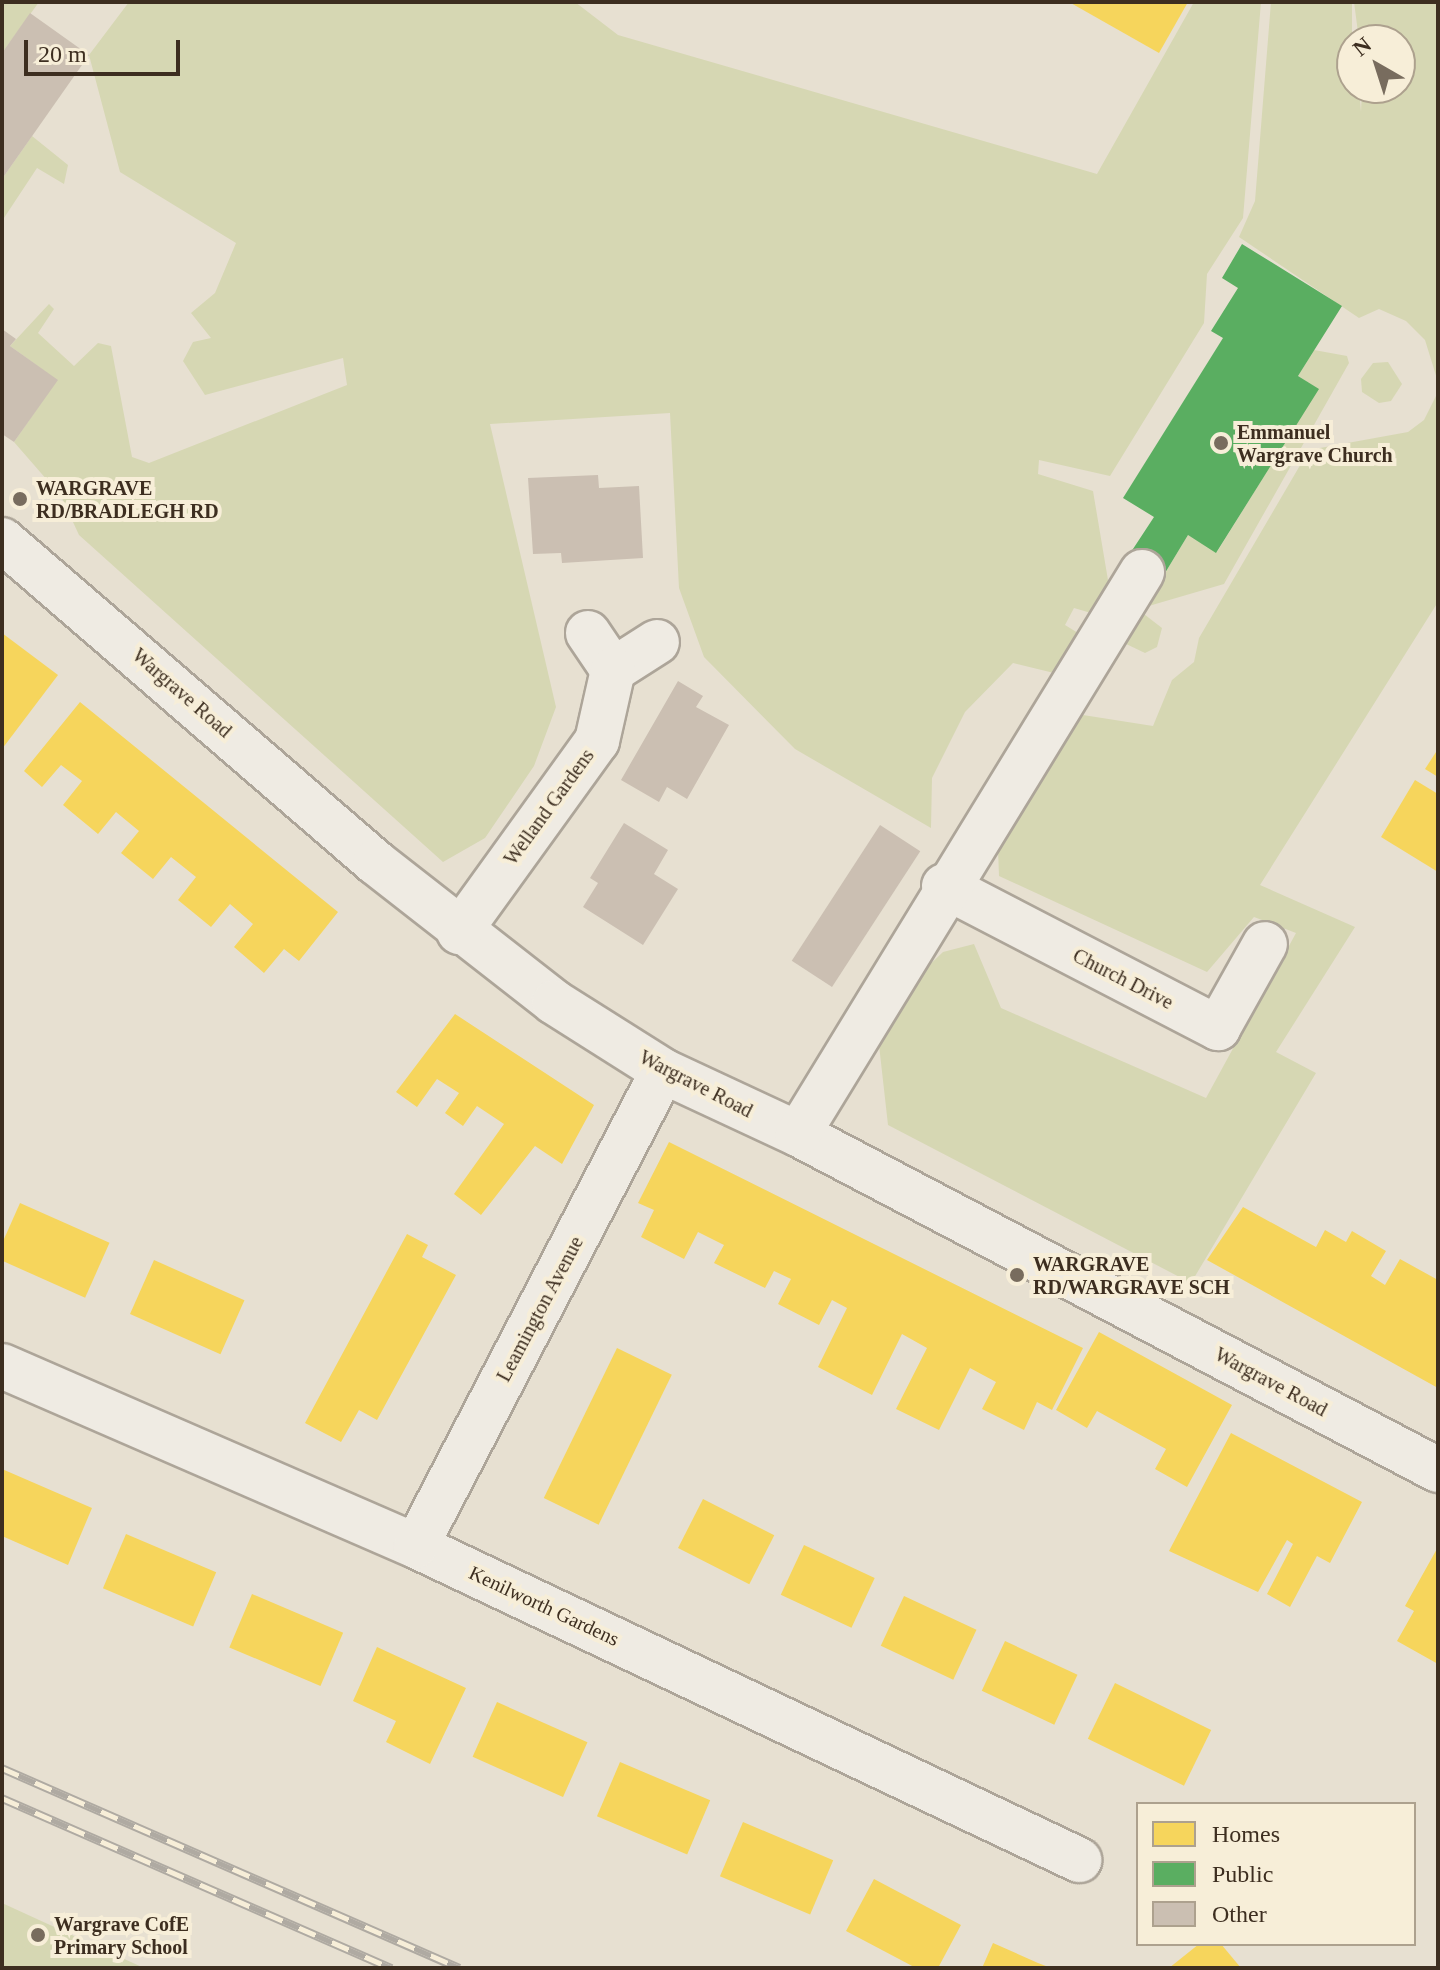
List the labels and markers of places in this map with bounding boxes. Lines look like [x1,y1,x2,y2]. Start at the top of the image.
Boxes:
place label: Emmanuel Wargrave Church [1237,420,1393,467]
marker: Emmanuel Wargrave Church [1212,434,1230,452]
place label: WARGRAVE RD/BRADLEGH RD [36,476,219,523]
marker: WARGRAVE RD/BRADLEGH RD [11,490,29,508]
place label: WARGRAVE RD/WARGRAVE SCH [1033,1252,1230,1299]
marker: WARGRAVE RD/WARGRAVE SCH [1008,1266,1026,1284]
place label: Wargrave CofE Primary School [54,1912,189,1959]
marker: Wargrave CofE Primary School [29,1926,47,1944]

